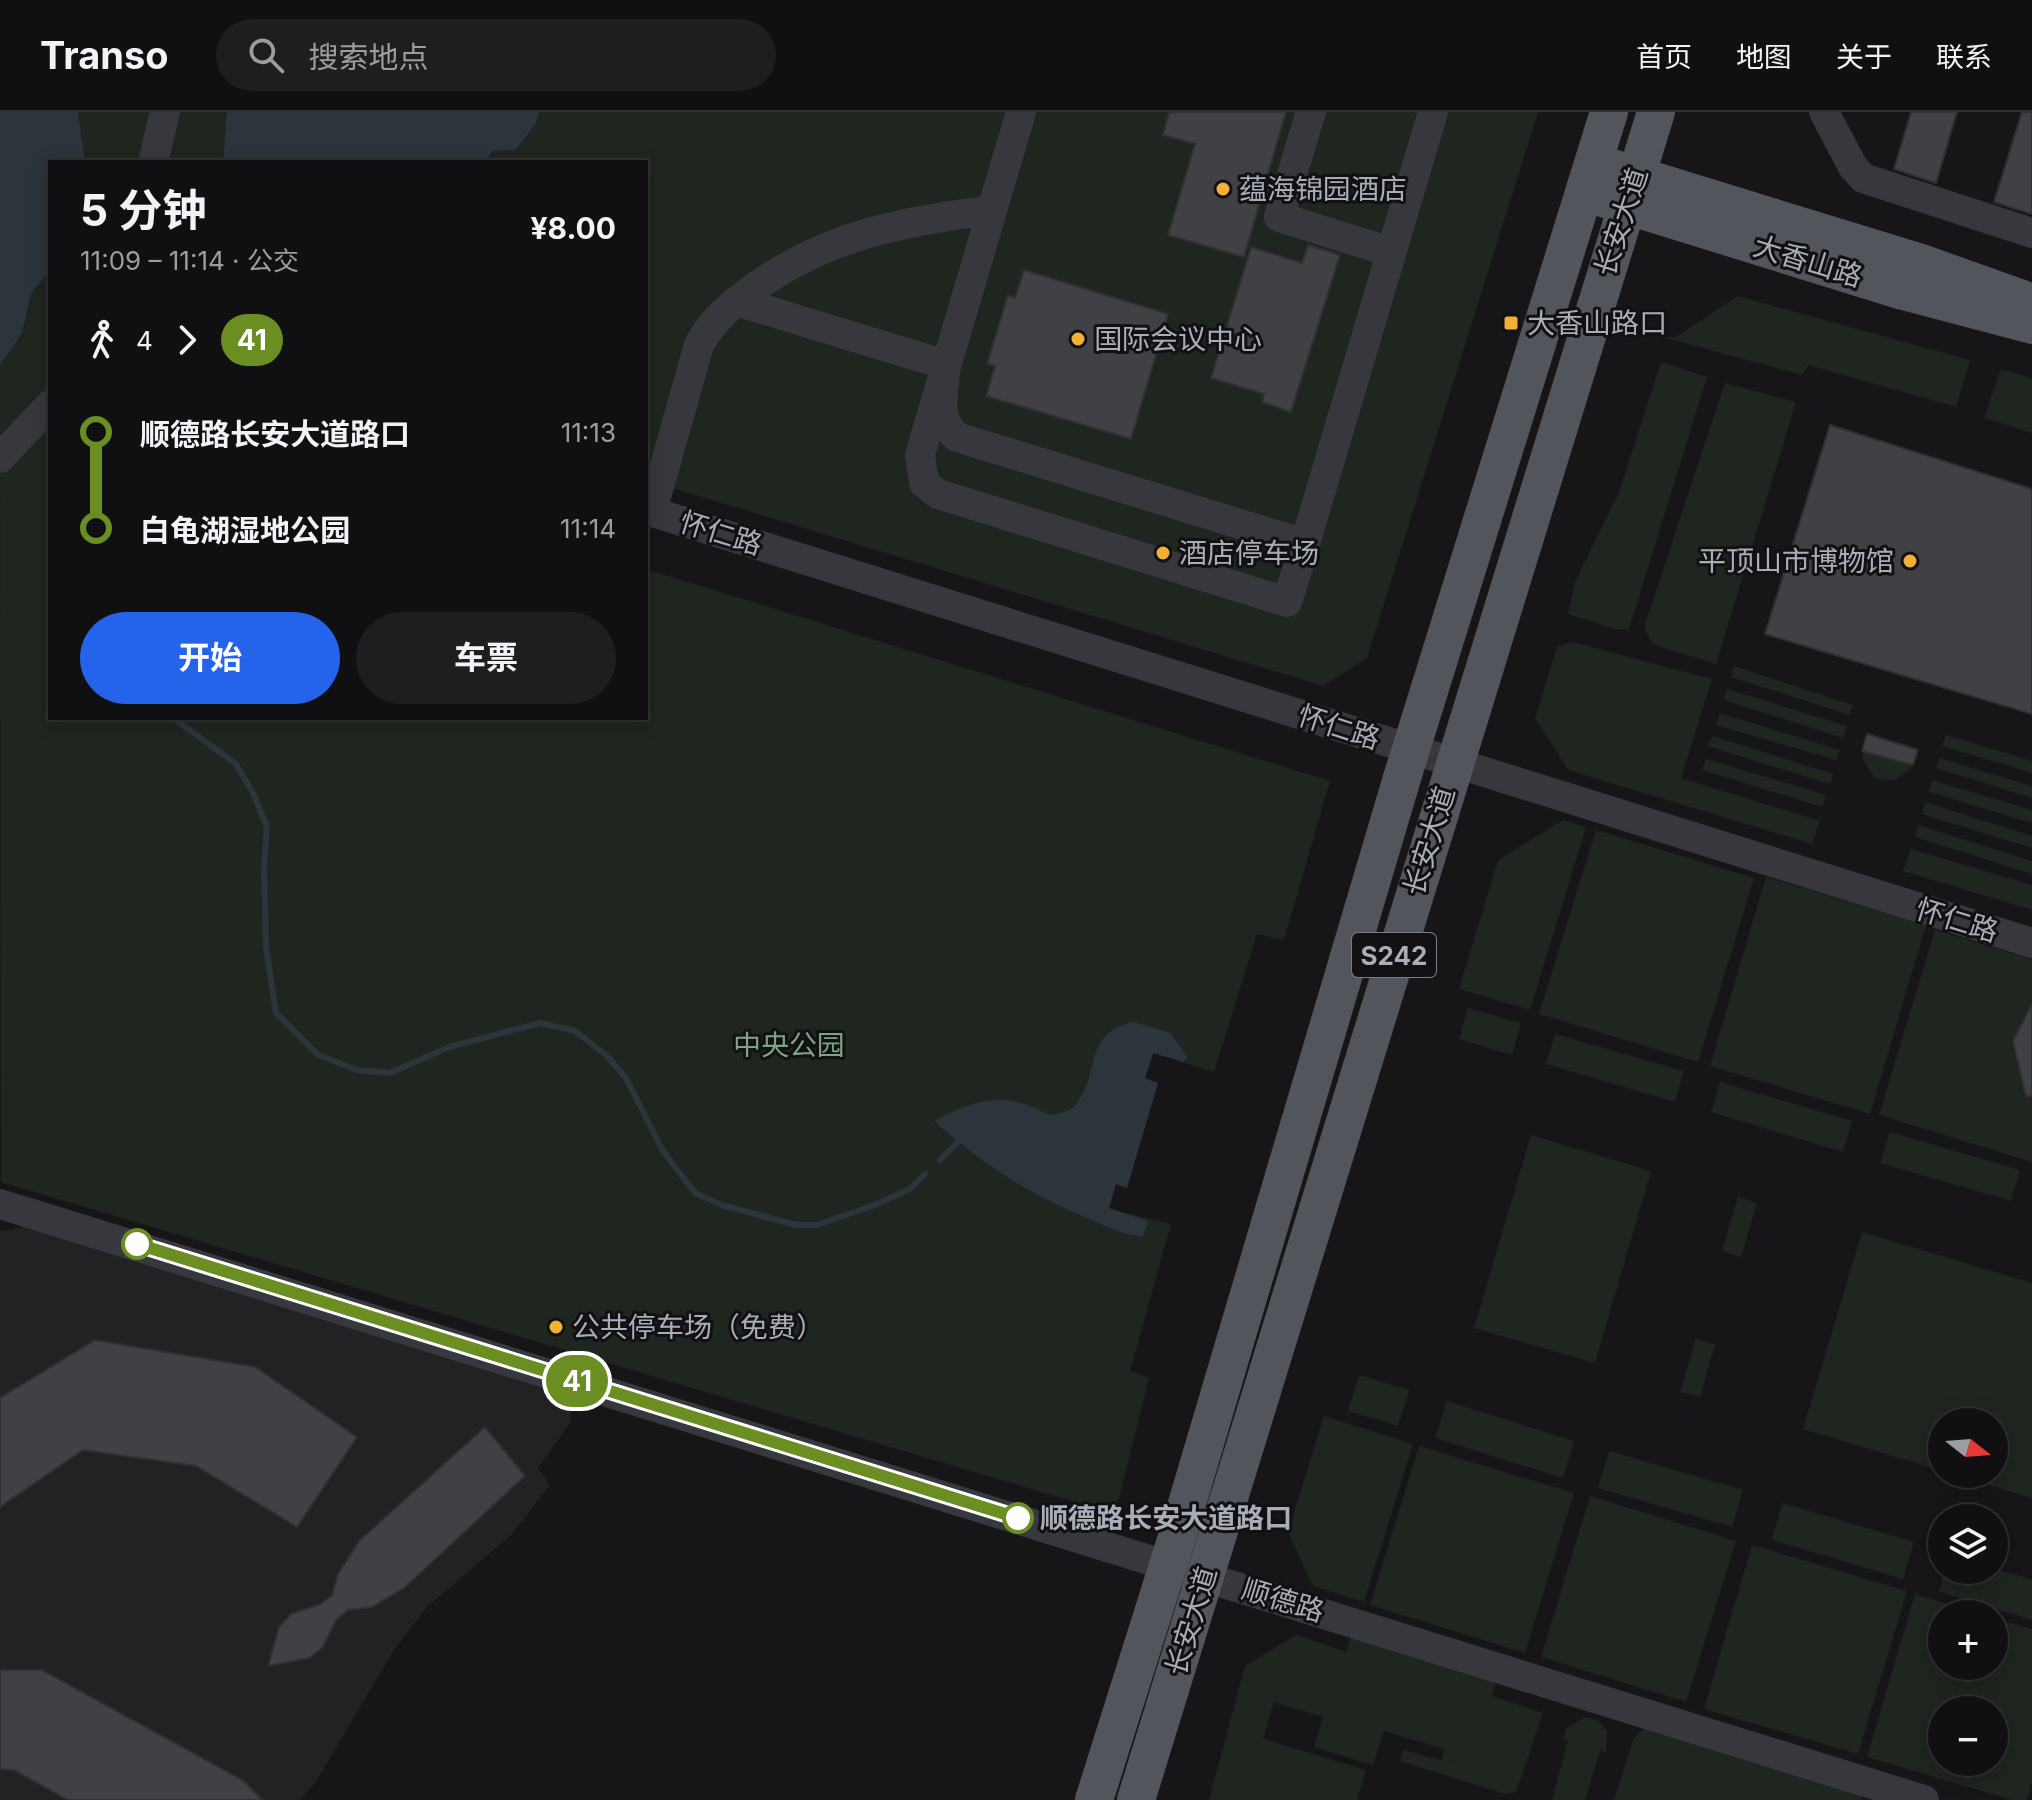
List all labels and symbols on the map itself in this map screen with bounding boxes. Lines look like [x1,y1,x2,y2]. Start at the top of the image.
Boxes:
street label: 长安大道 [1588,163,1654,281]
place label: 蕴海锦园酒店 [1239,172,1407,206]
marker: 蕴海锦园酒店 [1214,180,1232,198]
street label: 大香山路 [1749,228,1867,294]
place label: 大香山路口 [1527,306,1667,340]
marker: 大香山路口 [1502,314,1520,332]
place label: 国际会议中心 [1094,322,1262,356]
marker: 国际会议中心 [1069,330,1087,348]
street label: 怀仁路 [676,504,766,562]
place label: 酒店停车场 [1179,536,1319,570]
marker: 酒店停车场 [1154,544,1172,562]
place label: 平顶山市博物馆 [1698,544,1894,578]
marker: 平顶山市博物馆 [1901,552,1919,570]
street label: 怀仁路 [1294,698,1384,756]
street label: 长安大道 [1396,782,1462,900]
street label: 怀仁路 [1912,891,2002,949]
road number: S242 [1352,933,1436,977]
park label: 中央公园 [733,1028,845,1062]
unlabelled marker [122,1229,152,1259]
place label: 公共停车场（免费） [572,1310,824,1344]
marker: 公共停车场（免费） [547,1318,565,1336]
line badge: 41 [541,1355,613,1407]
north arrow [1928,1408,2008,1488]
place label: 顺德路长安大道路口 [1040,1501,1292,1535]
marker: 顺德路长安大道路口 [1003,1503,1033,1533]
street label: 长安大道 [1158,1562,1224,1680]
street label: 顺德路 [1238,1571,1328,1629]

